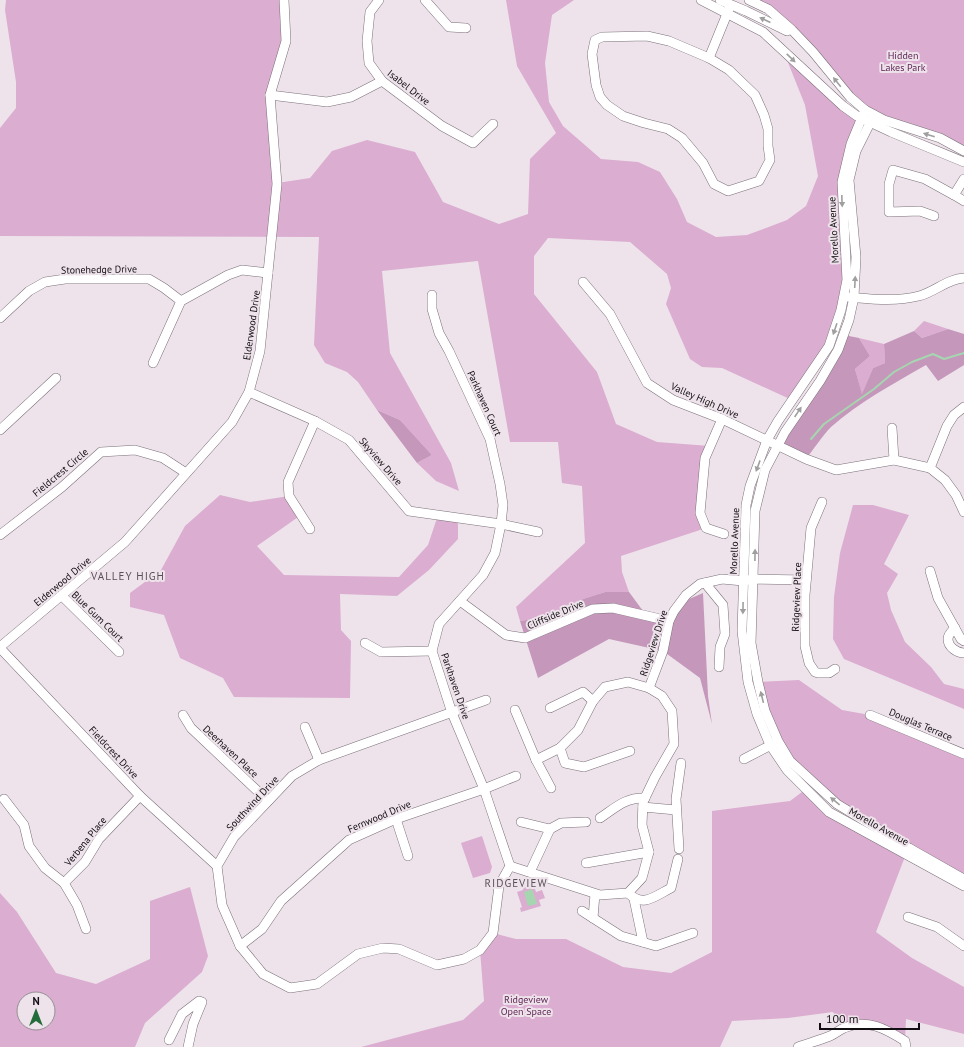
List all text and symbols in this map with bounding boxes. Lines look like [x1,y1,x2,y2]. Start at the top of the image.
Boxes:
one-way arrow [760,17,771,23]
park label: Hidden Lakes Park [881,49,926,74]
one-way arrow [786,53,796,63]
street label: Isabel Drive [385,67,433,108]
one-way arrow [833,77,842,88]
one-way arrow [922,131,934,137]
one-way arrow [839,195,846,207]
street label: Morello Avenue [825,196,842,264]
street label: Stonehedge Drive [61,262,137,277]
one-way arrow [851,276,858,288]
street label: Elderwood Drive [240,289,263,361]
one-way arrow [832,324,838,336]
street label: Parkhaven Court [464,369,505,438]
street label: Valley High Drive [668,379,741,421]
one-way arrow [795,406,802,418]
street label: Skyview Drive [356,435,405,488]
street label: Fieldcrest Circle [30,445,91,499]
one-way arrow [754,460,760,472]
street label: Morello Avenue [727,508,742,574]
one-way arrow [751,549,758,561]
street label: Elderwood Drive [31,554,94,609]
street label: Ridgeview Place [789,562,804,632]
district label: VALLEY HIGH [90,569,165,583]
street label: Blue Gum Court [69,588,127,645]
street label: Cliffside Drive [525,597,585,632]
one-way arrow [739,602,746,614]
street label: Ridgeview Drive [637,608,670,678]
street label: Parkhaven Drive [438,651,473,721]
one-way arrow [758,691,764,704]
street label: Douglas Terrace [887,705,954,744]
street label: Deerhaven Place [200,722,261,780]
street label: Fieldcrest Drive [86,723,141,781]
street label: Southwind Drive [223,773,281,834]
street label: Fernwood Drive [346,797,413,836]
one-way arrow [829,797,840,805]
street label: Morello Avenue [847,805,911,848]
street label: Verbena Place [61,814,109,869]
district label: RIDGEVIEW [484,876,548,890]
north arrow [16,991,56,1031]
park label: Ridgeview Open Space [501,993,551,1018]
text: N [32,994,40,1008]
scale bar [820,1005,919,1031]
text: 100 m [826,1011,859,1026]

